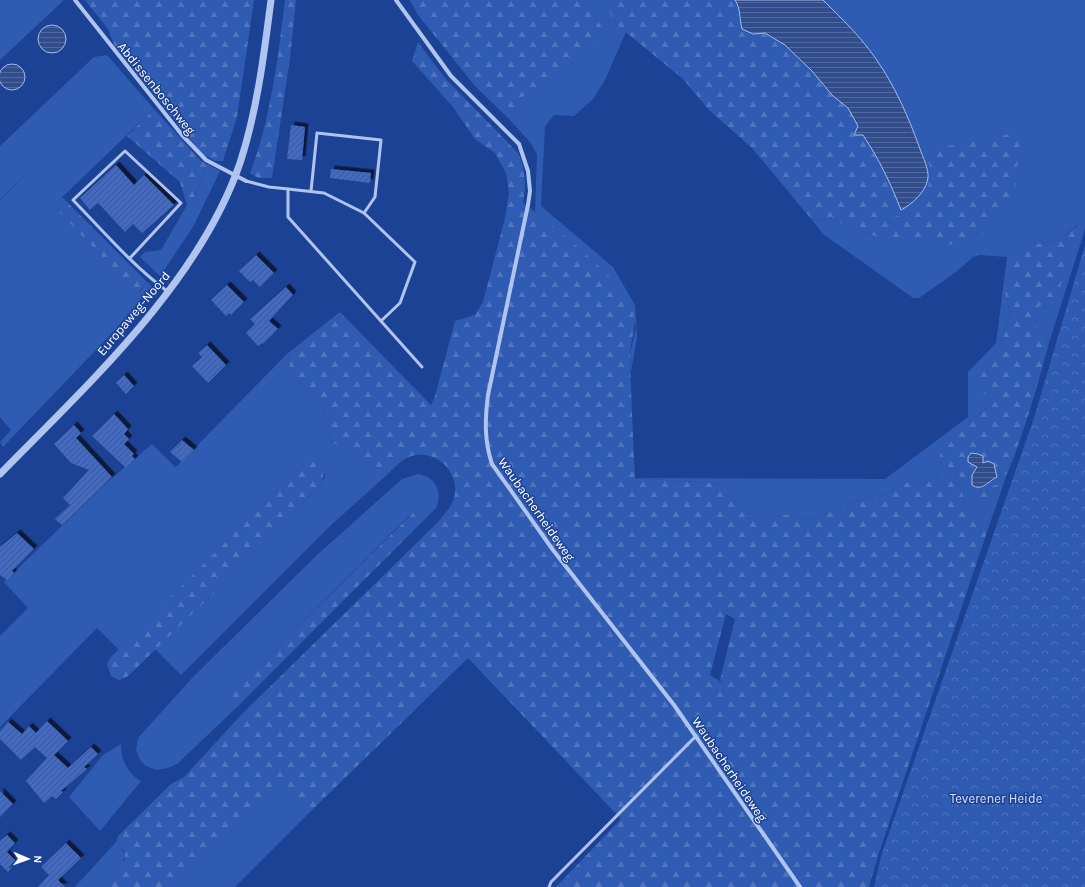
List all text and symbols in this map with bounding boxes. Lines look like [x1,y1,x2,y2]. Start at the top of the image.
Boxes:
street label: Abdissenboschweg [115,39,199,138]
street label: Europaweg-Noord [94,268,173,358]
street label: Waubacherheideweg [495,455,578,565]
street label: Waubacherheideweg [689,714,771,825]
park label: Teverener Heide [950,791,1043,806]
north arrow [8,839,48,879]
text: N [31,855,44,864]

